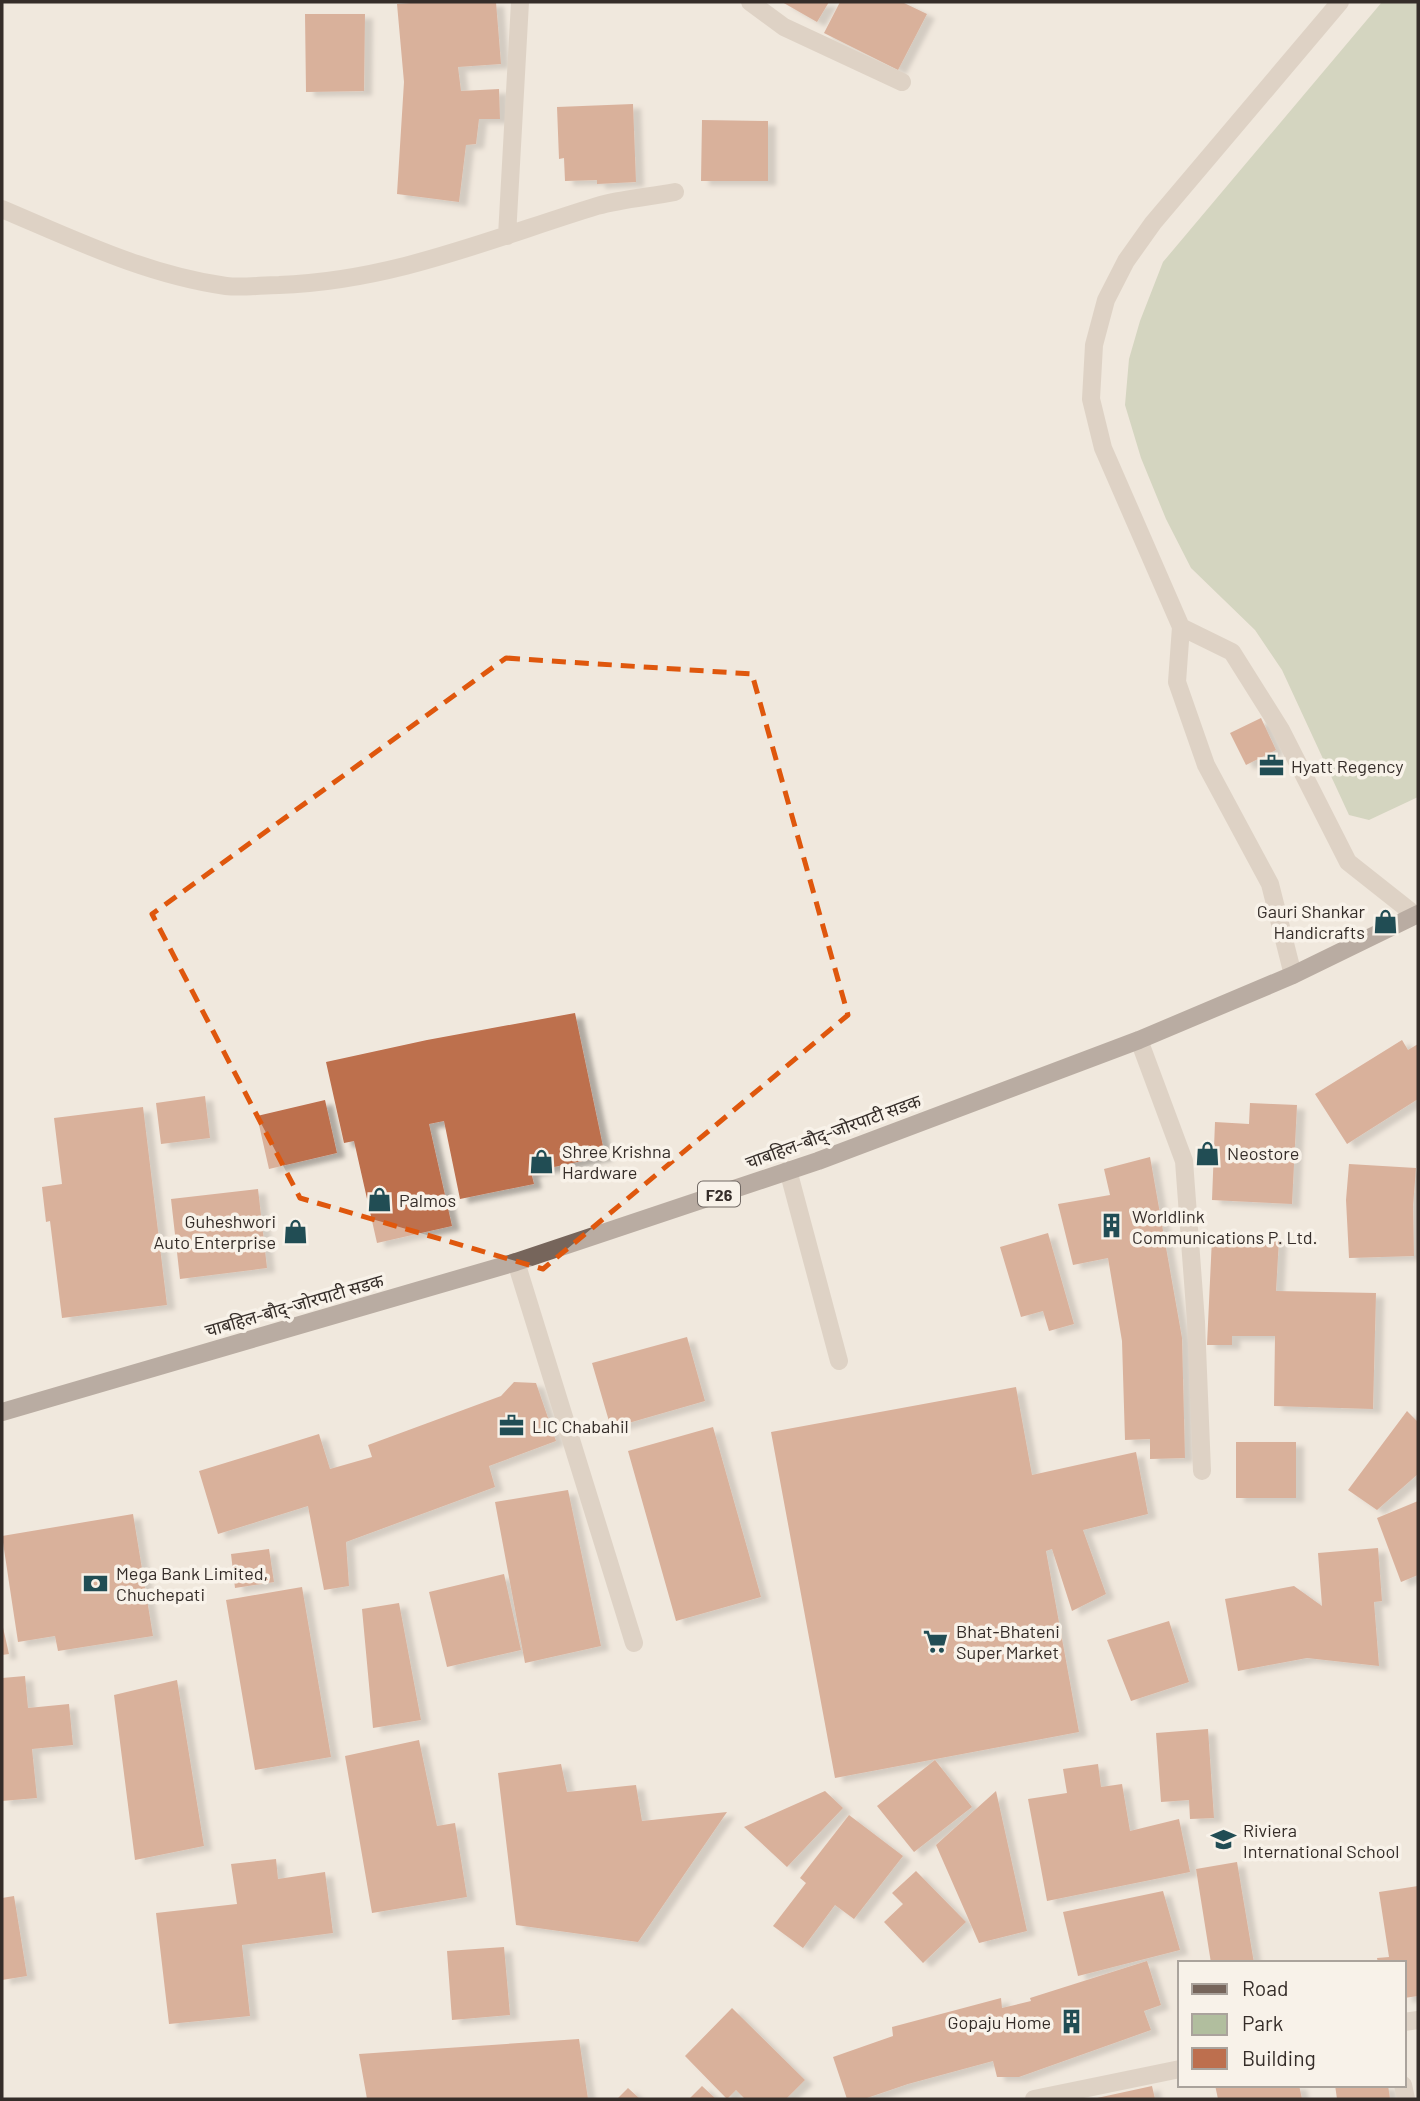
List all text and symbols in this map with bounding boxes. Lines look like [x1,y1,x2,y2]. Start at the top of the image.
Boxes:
office icon: Hyatt Regency [1257,752,1285,780]
place label: Hyatt Regency [1291,755,1404,777]
place label: Gauri Shankar Handicrafts [1257,900,1365,943]
shop icon: Gauri Shankar Handicrafts [1371,907,1399,935]
street label: चाबहिल-बौद्-जोरपाटी सडक [742,1089,925,1175]
shop icon: Neostore [1193,1139,1221,1167]
place label: Shree Krishna Hardware [562,1140,671,1183]
place label: Neostore [1227,1142,1299,1164]
shop icon: Shree Krishna Hardware [528,1147,556,1175]
road number: F26 [698,1182,740,1206]
shop icon: Palmos [365,1186,393,1214]
place label: Palmos [399,1189,456,1211]
place label: Worldlink Communications P. Ltd. [1132,1205,1318,1248]
place label: Guheshwori Auto Enterprise [153,1210,276,1253]
building icon: Worldlink Communications P. Ltd. [1098,1212,1126,1240]
shop icon: Guheshwori Auto Enterprise [282,1217,310,1245]
street label: चाबहिल-बौद्-जोरपाटी सडक [202,1269,387,1343]
office icon: LIC Chabahil [498,1412,526,1440]
place label: LIC Chabahil [532,1415,629,1437]
place label: Mega Bank Limited, Chuchepati [116,1562,268,1605]
bank icon: Mega Bank Limited, Chuchepati [82,1569,110,1597]
place label: Bhat-Bhateni Super Market [956,1620,1060,1663]
supermarket icon: Bhat-Bhateni Super Market [922,1627,950,1655]
place label: Riviera International School [1243,1819,1399,1862]
school or university icon: Riviera International School [1209,1826,1237,1854]
legend [1178,1961,1406,2087]
text: Road [1242,1975,1288,2000]
building icon: Gopaju Home [1057,2008,1085,2036]
text: Park [1242,2010,1283,2035]
place label: Gopaju Home [947,2011,1051,2033]
text: Building [1242,2045,1316,2070]

